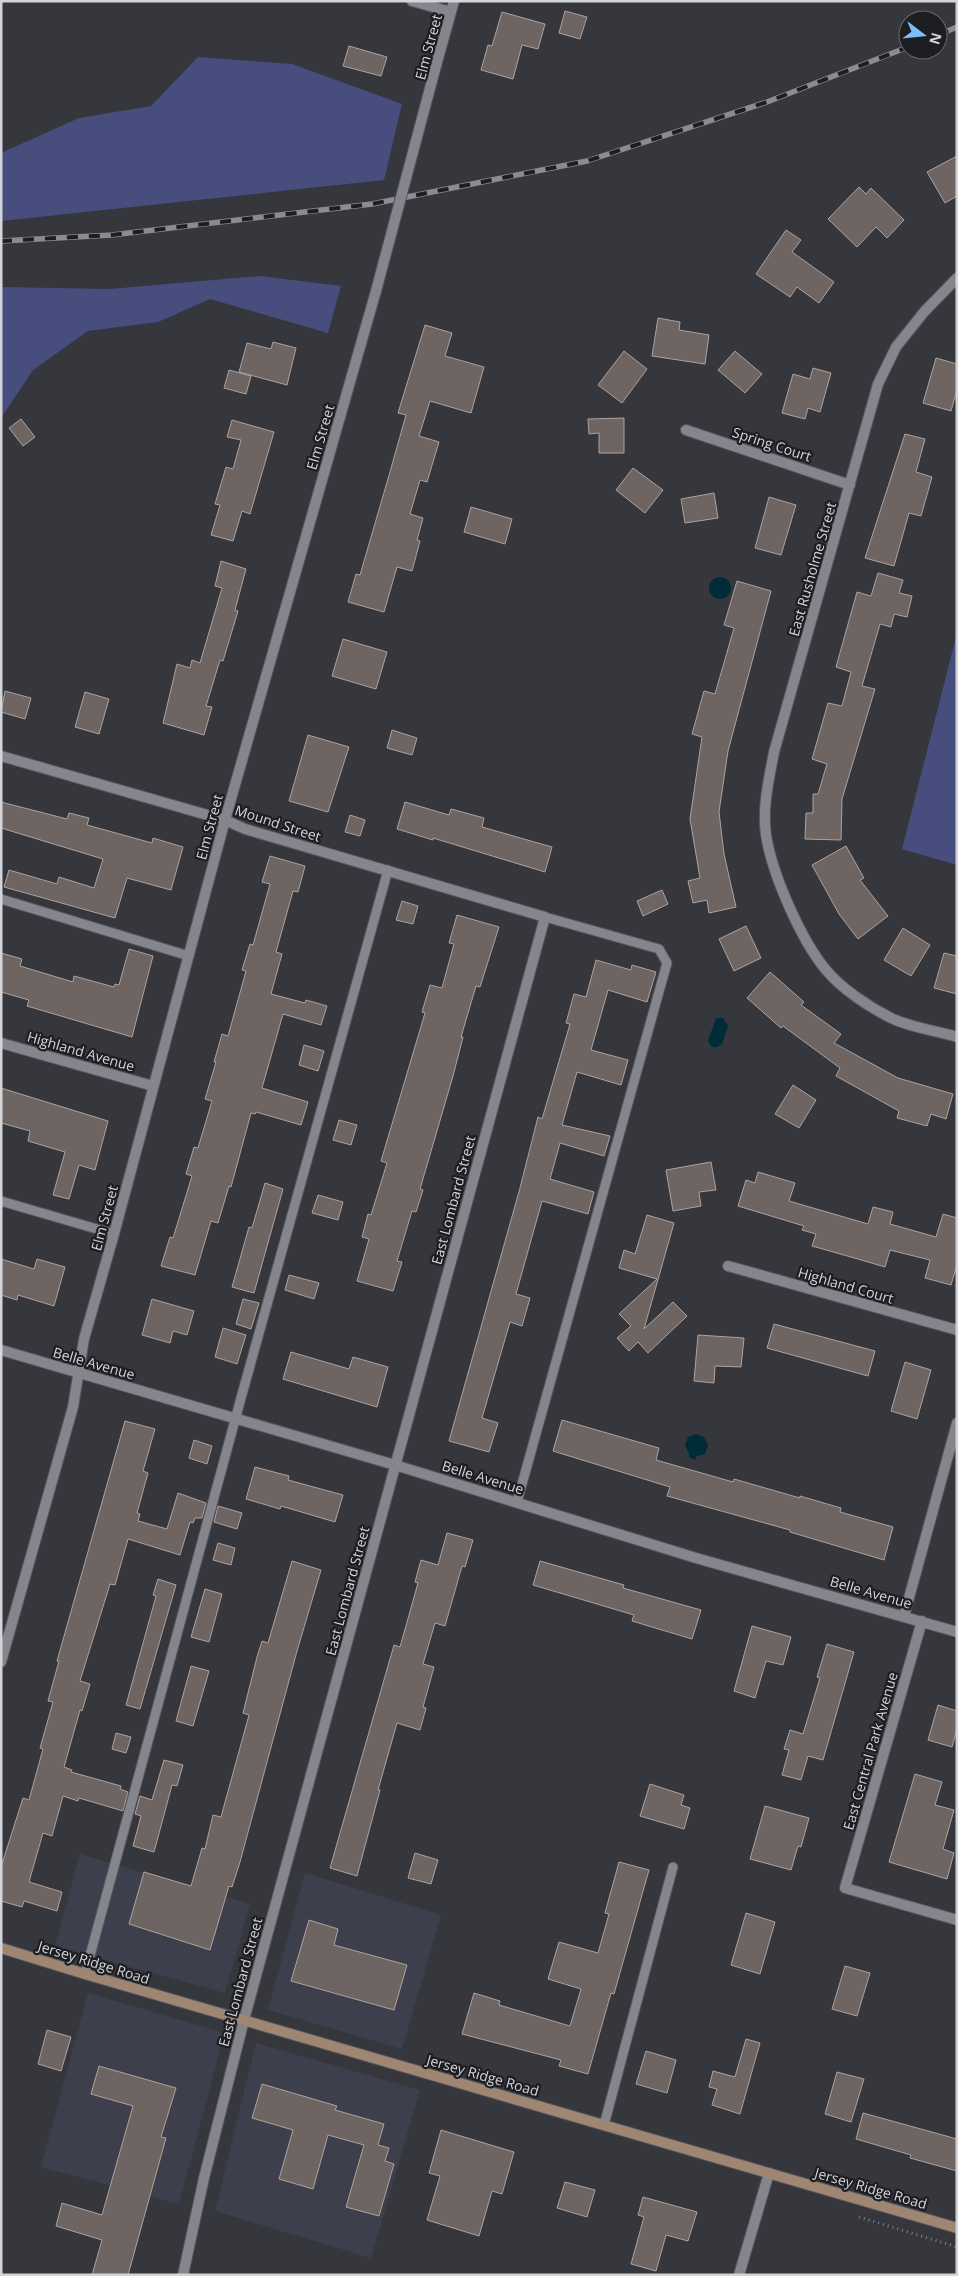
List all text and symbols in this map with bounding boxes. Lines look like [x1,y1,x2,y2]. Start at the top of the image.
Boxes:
north arrow [898,10,948,60]
street label: Elm Street [410,12,446,82]
text: N [925,31,947,47]
street label: Elm Street [302,402,338,472]
street label: Spring Court [730,422,814,466]
street label: East Rusholme Street [784,500,840,638]
street label: Elm Street [191,792,227,862]
street label: Mound Street [233,800,323,846]
street label: Highland Avenue [25,1027,137,1075]
street label: East Lombard Street [427,1133,479,1267]
street label: Elm Street [86,1183,122,1253]
street label: Highland Court [796,1262,896,1308]
street label: Belle Avenue [51,1342,137,1384]
street label: Belle Avenue [440,1456,526,1498]
street label: East Lombard Street [321,1524,373,1658]
street label: Belle Avenue [828,1571,914,1613]
street label: East Central Park Avenue [838,1670,902,1832]
street label: East Lombard Street [214,1915,266,2049]
street label: Jersey Ridge Road [34,1935,152,1988]
street label: Jersey Ridge Road [423,2049,541,2100]
street label: Jersey Ridge Road [811,2162,929,2213]

